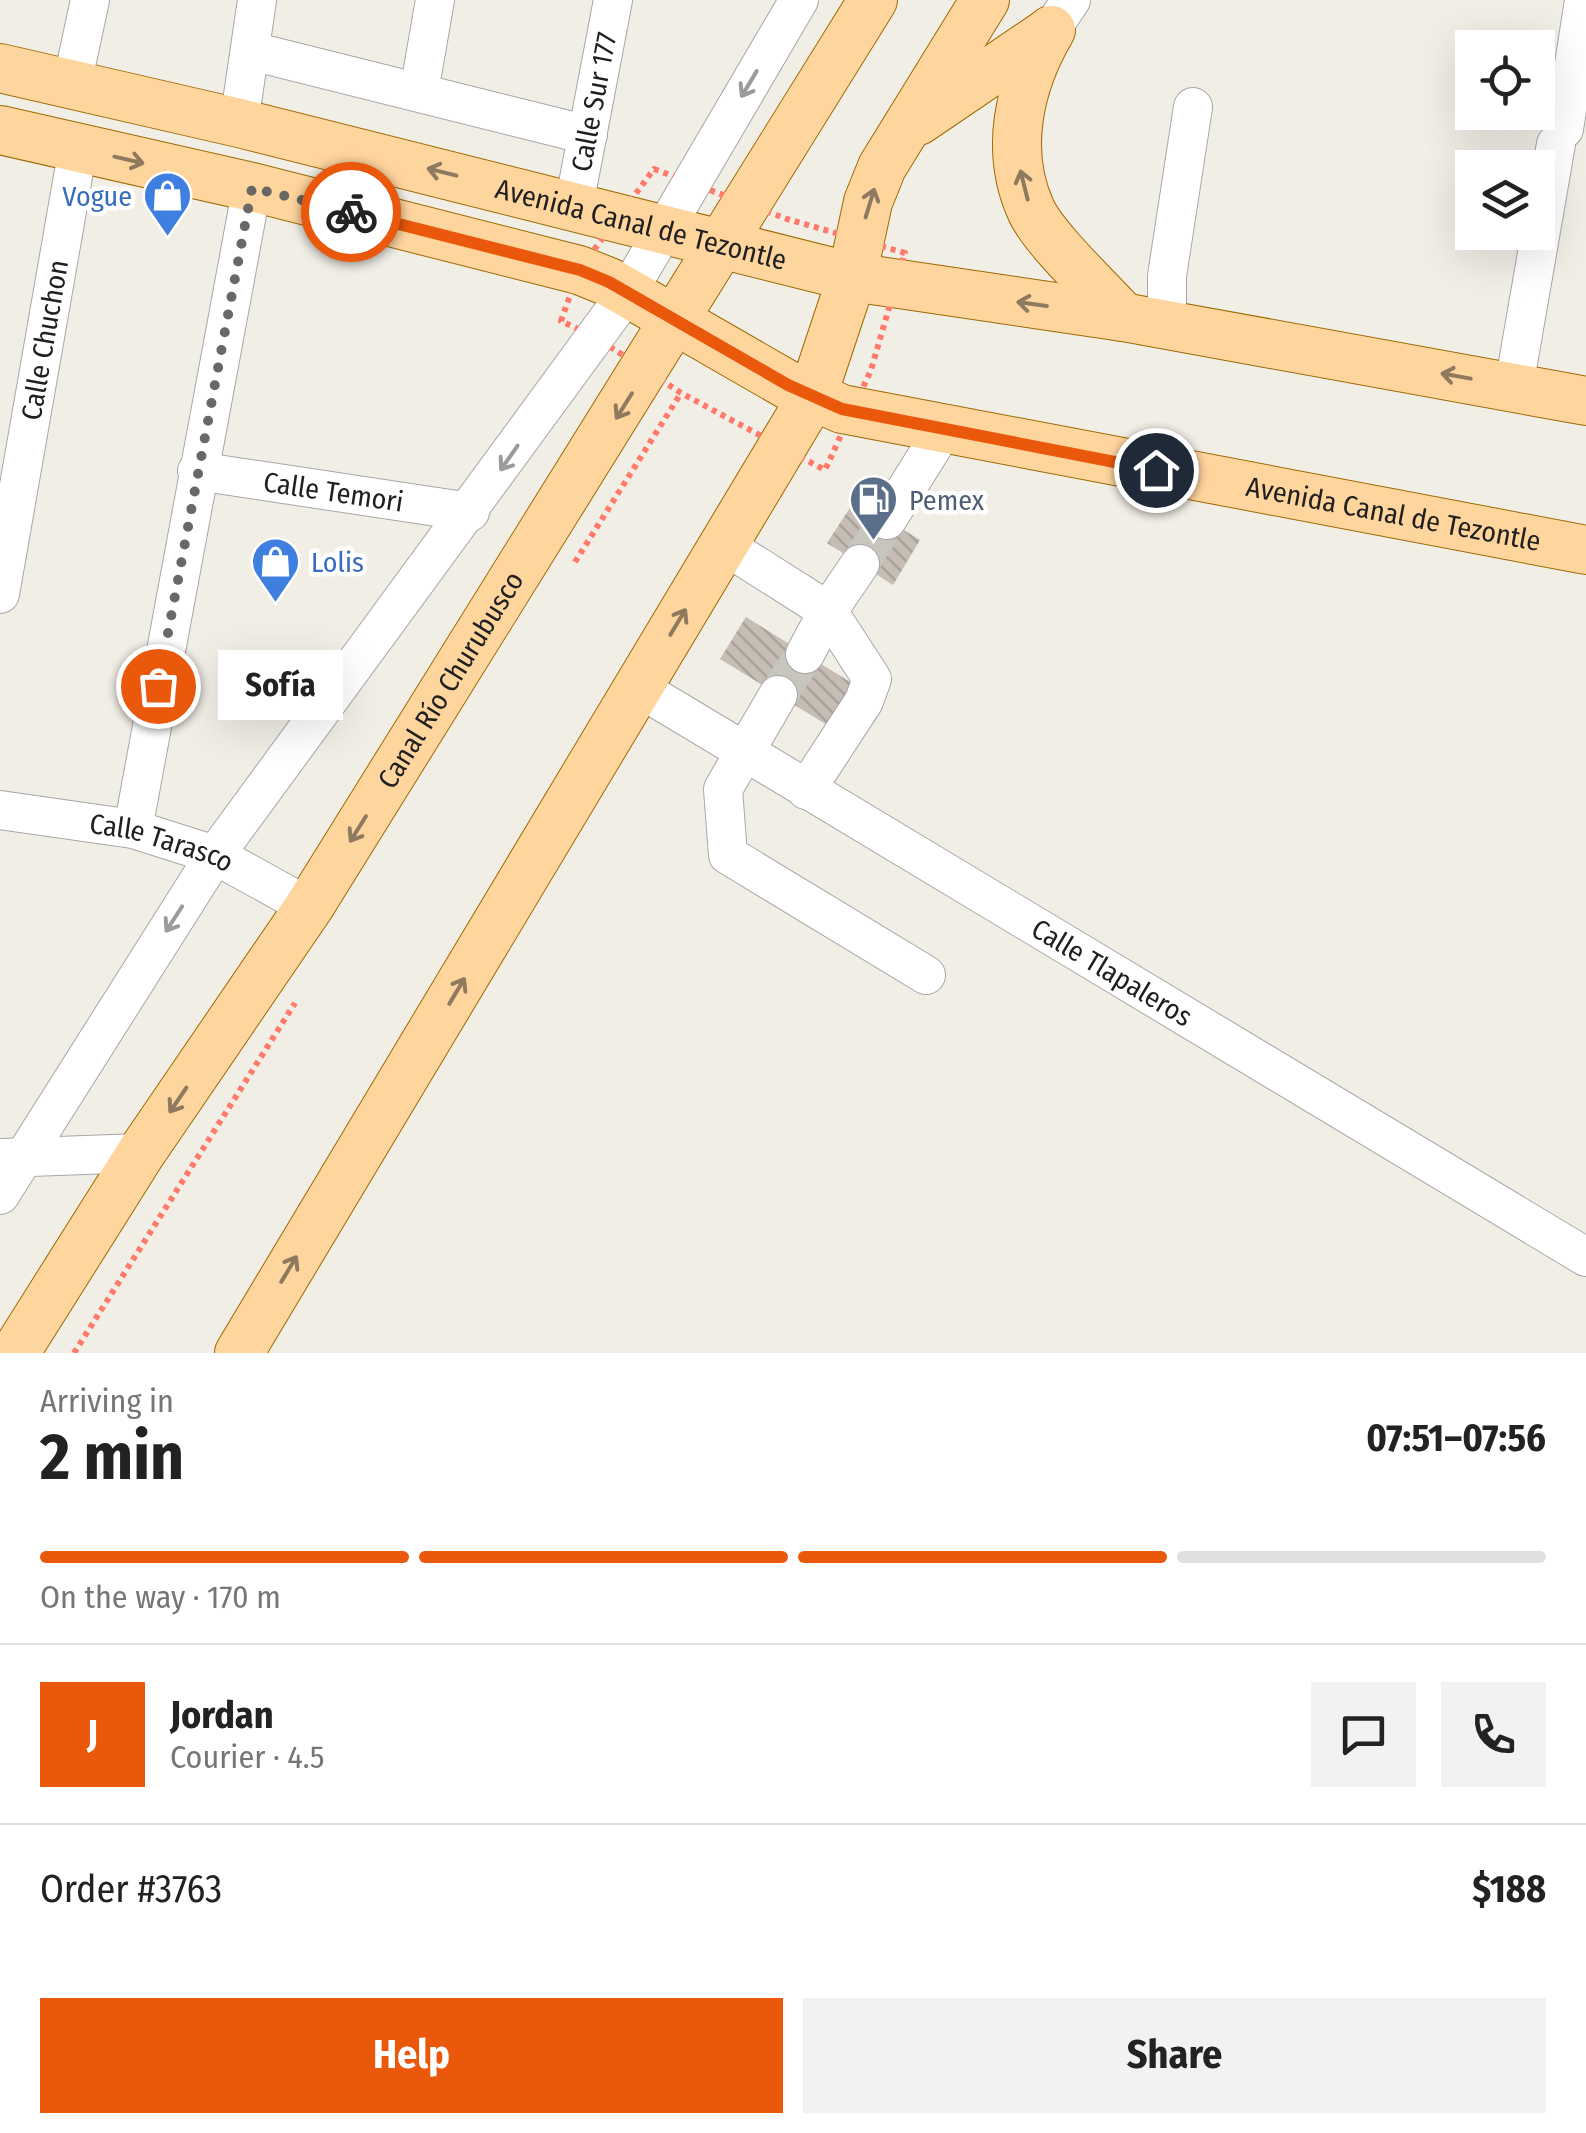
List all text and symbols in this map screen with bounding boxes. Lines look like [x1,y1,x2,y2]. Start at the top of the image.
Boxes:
street label: Calle Sur 177 [565,30,624,174]
map controls [1455,30,1555,250]
button: locate [1455,30,1555,130]
one-way arrow [739,69,759,98]
button: layers [1455,150,1555,250]
one-way arrow [112,152,144,170]
courier [301,162,401,262]
one-way arrow [427,162,458,181]
shop icon: Vogue [141,170,193,238]
one-way arrow [1014,170,1032,202]
street label: Avenida Canal de Tezontle [492,172,790,277]
place label: Vogue [62,180,132,213]
icon: bike [324,185,379,240]
one-way arrow [862,188,880,219]
street label: Calle Chuchon [15,257,75,423]
one-way arrow [1016,294,1049,312]
one-way arrow [1440,366,1473,385]
one-way arrow [614,391,634,420]
pin [1114,428,1199,513]
one-way arrow [499,443,520,471]
icon: home [1129,443,1184,498]
street label: Calle Temori [261,465,406,519]
street label: Avenida Canal de Tezontle [1244,470,1543,558]
fuel station icon: Pemex [848,474,900,542]
place label: Pemex [909,484,985,517]
shop icon: Lolis [250,536,302,604]
place label: Lolis [311,546,364,579]
street label: Canal Río Churubusco [371,565,531,794]
one-way arrow [668,608,688,637]
pin [116,644,201,729]
callout: Sofía [218,651,343,721]
icon: bag [131,659,186,714]
text: Sofía [245,666,316,704]
street label: Calle Tarasco [87,807,239,879]
one-way arrow [348,814,368,843]
one-way arrow [164,904,185,933]
street label: Calle Tlapaleros [1026,912,1198,1034]
one-way arrow [447,977,467,1006]
one-way arrow [168,1085,189,1113]
one-way arrow [279,1255,299,1284]
text: Arriving in [40,1382,174,1420]
text: 07:51–07:56 [1366,1415,1546,1461]
text: 2 min [40,1418,184,1496]
text: On the way · 170 m [40,1578,281,1616]
button: chat [1311,1682,1416,1787]
button: phone [1441,1682,1546,1787]
text: Jordan [170,1692,274,1738]
text: J [87,1711,98,1757]
text: Courier · 4.5 [170,1738,325,1776]
text: Order #3763 [40,1866,222,1912]
text: $188 [1472,1866,1546,1912]
button: Help [40,1998,783,2113]
button: Share [803,1998,1546,2113]

